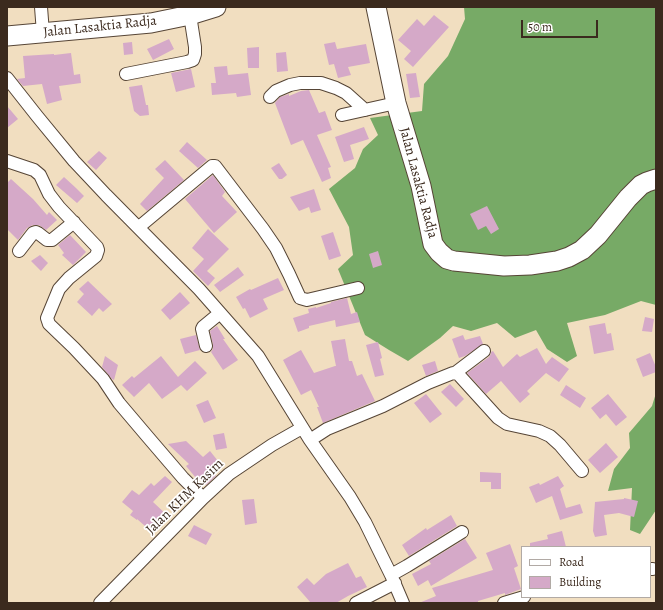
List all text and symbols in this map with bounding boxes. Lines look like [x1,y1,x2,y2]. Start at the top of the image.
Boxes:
scale bar [523,12,600,38]
street label: Jalan Lasaktia Radja [42,13,158,41]
text: 50 m [528,19,552,35]
street label: Jalan Lasaktia Radja [395,126,441,240]
street label: Jalan KHM Kasim [143,456,227,538]
legend [521,546,651,598]
text: Road [559,554,584,570]
text: Building [559,574,601,590]

